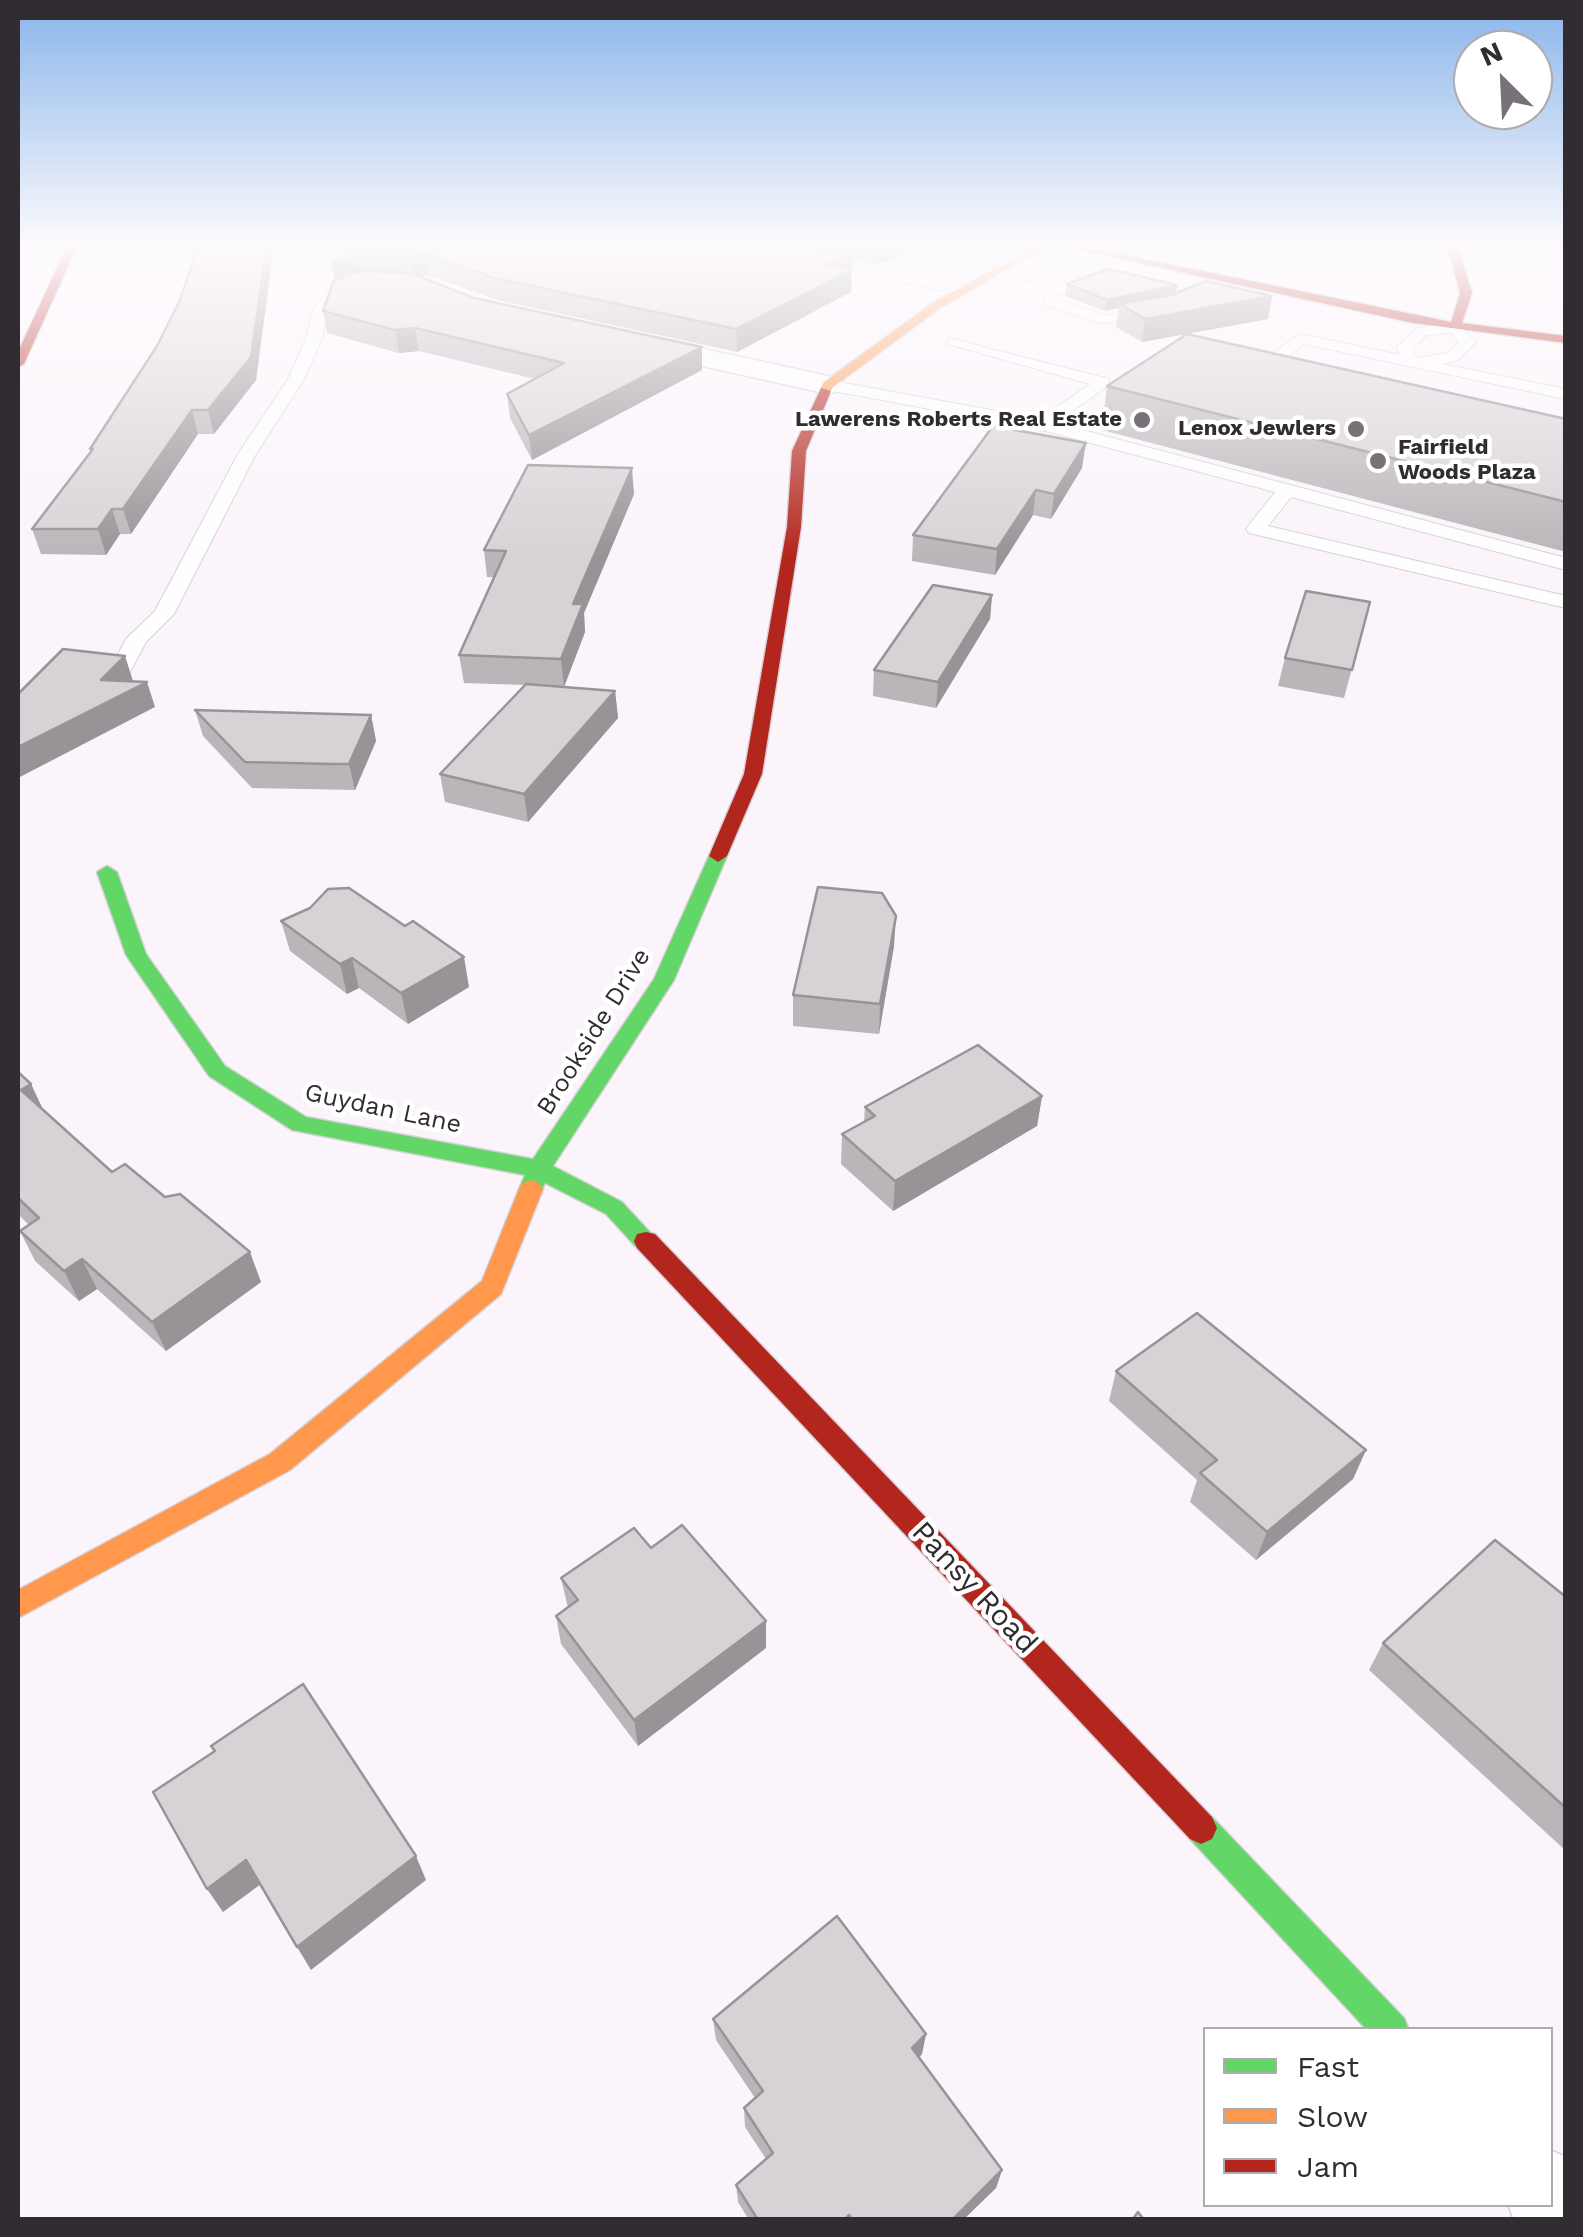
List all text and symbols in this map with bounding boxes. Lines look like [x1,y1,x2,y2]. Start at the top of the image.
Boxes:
north arrow [1453,30,1553,130]
text: N [1475,35,1508,73]
place label: Lawerens Roberts Real Estate [795,407,1122,433]
marker: Lawerens Roberts Real Estate [1131,409,1153,431]
place label: Lenox Jewlers [1178,416,1336,442]
marker: Lenox Jewlers [1345,418,1367,440]
place label: Fairfield Woods Plaza [1398,435,1536,486]
marker: Fairfield Woods Plaza [1367,450,1389,472]
street label: Brookside Drive [531,943,657,1121]
street label: Guydan Lane [302,1078,464,1140]
street label: Pansy Road [904,1514,1044,1662]
legend [1203,2027,1553,2207]
text: Fast [1297,2049,1359,2084]
text: Slow [1297,2099,1368,2134]
text: Jam [1297,2149,1359,2184]

